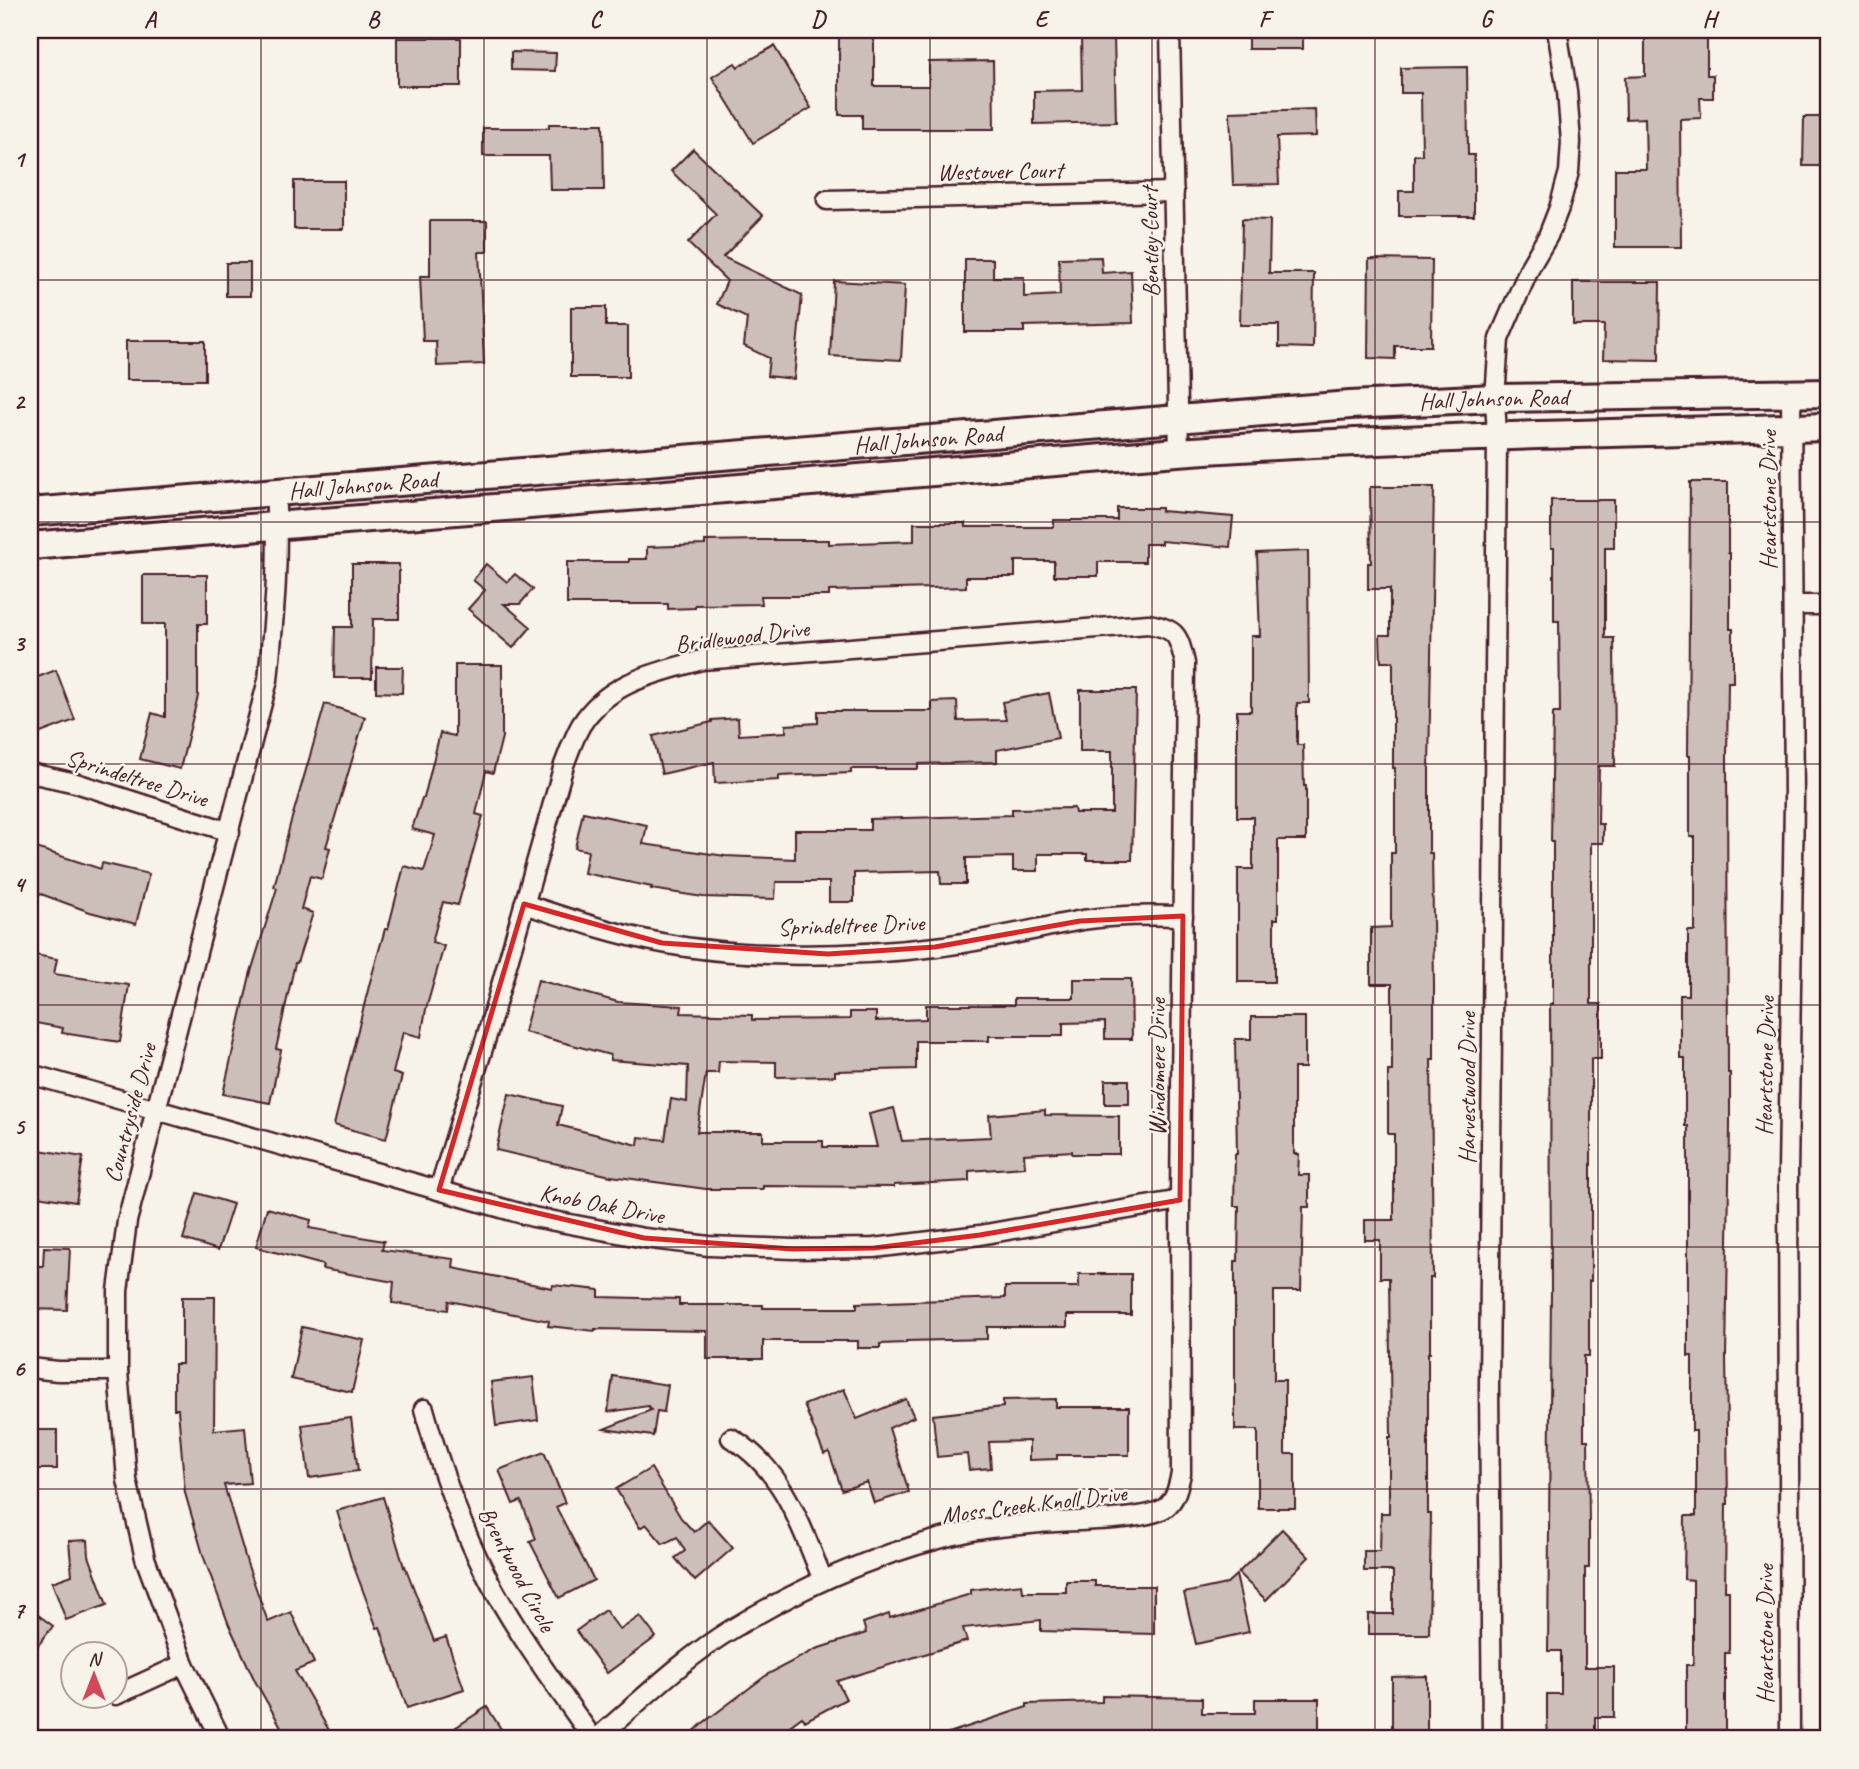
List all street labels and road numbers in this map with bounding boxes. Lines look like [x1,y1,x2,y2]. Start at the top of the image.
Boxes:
street label: Westover Court [937,155,1066,187]
street label: Bentley Court [1134,184,1166,297]
street label: Hall Johnson Road [1418,382,1572,417]
street label: Hall Johnson Road [853,418,1007,460]
street label: Heartstone Drive [1753,428,1783,570]
street label: Hall Johnson Road [287,464,442,506]
street label: Bridlewood Drive [673,613,813,659]
street label: Sprindeltree Drive [62,742,214,814]
street label: Sprindeltree Drive [777,907,927,943]
street label: Heartstone Drive [1749,994,1781,1136]
street label: Windomere Drive [1142,996,1172,1136]
street label: Harvestwood Drive [1452,1010,1482,1164]
street label: Countryside Drive [97,1038,164,1186]
street label: Knob Oak Drive [537,1177,669,1231]
street label: Moss Creek Knoll Drive [940,1478,1130,1530]
street label: Brentwood Circle [472,1501,563,1639]
street label: Heartstone Drive [1750,1562,1780,1704]

